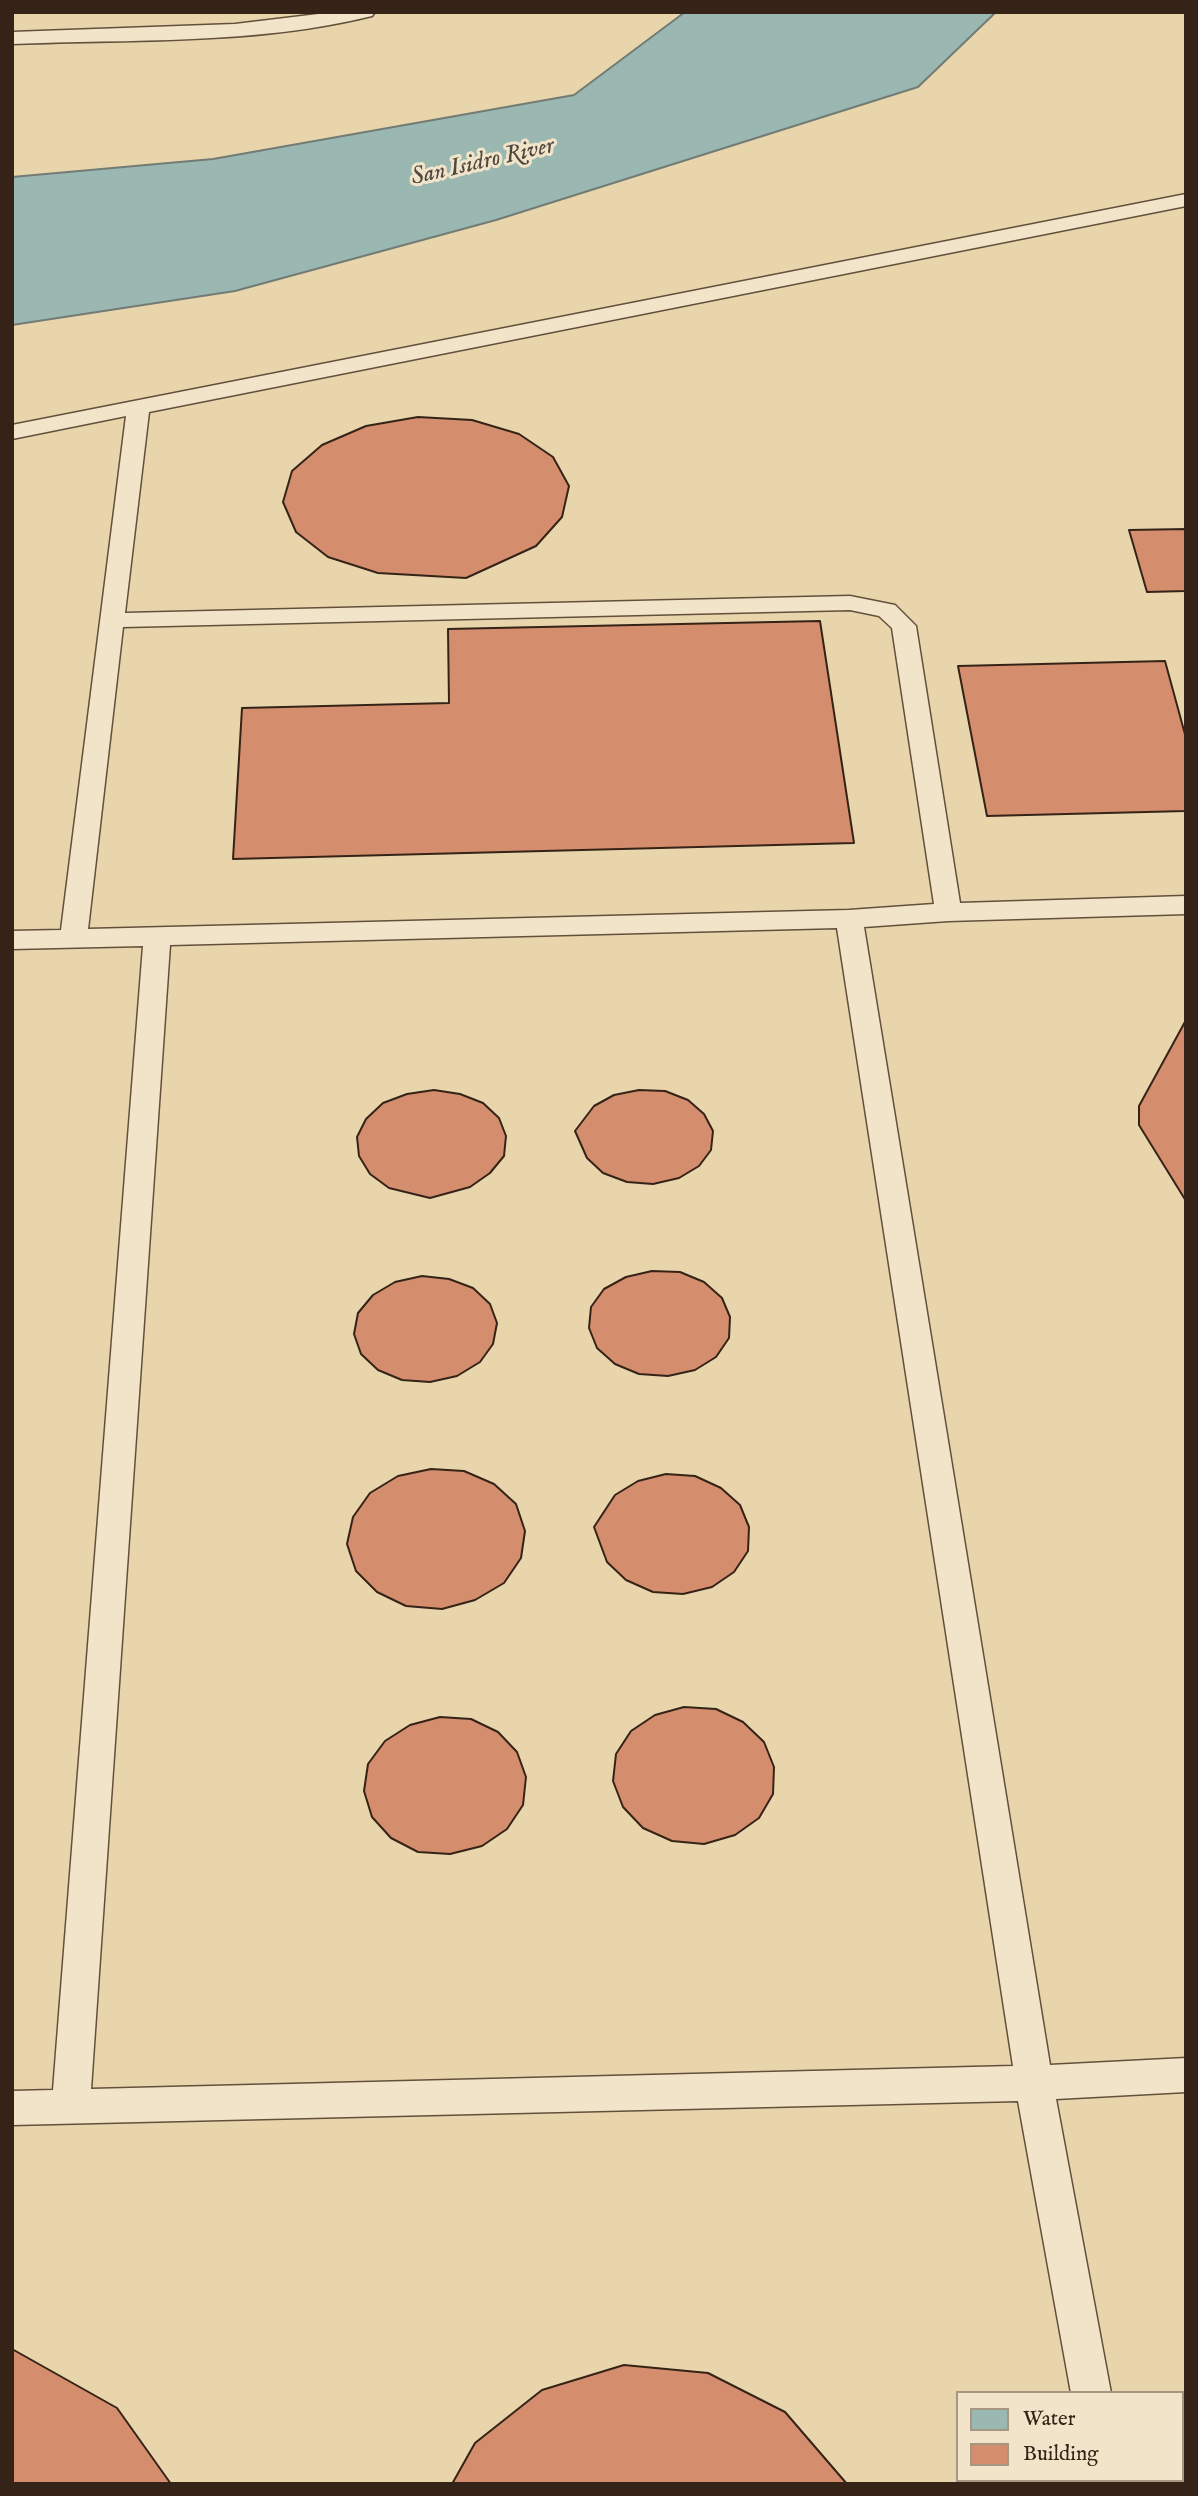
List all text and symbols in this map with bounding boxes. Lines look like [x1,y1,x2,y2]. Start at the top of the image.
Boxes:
water label: San Isidro River [409,133,557,193]
legend [956,2391,1184,2482]
text: Water [1023,2406,1075,2433]
text: Building [1023,2441,1098,2468]

